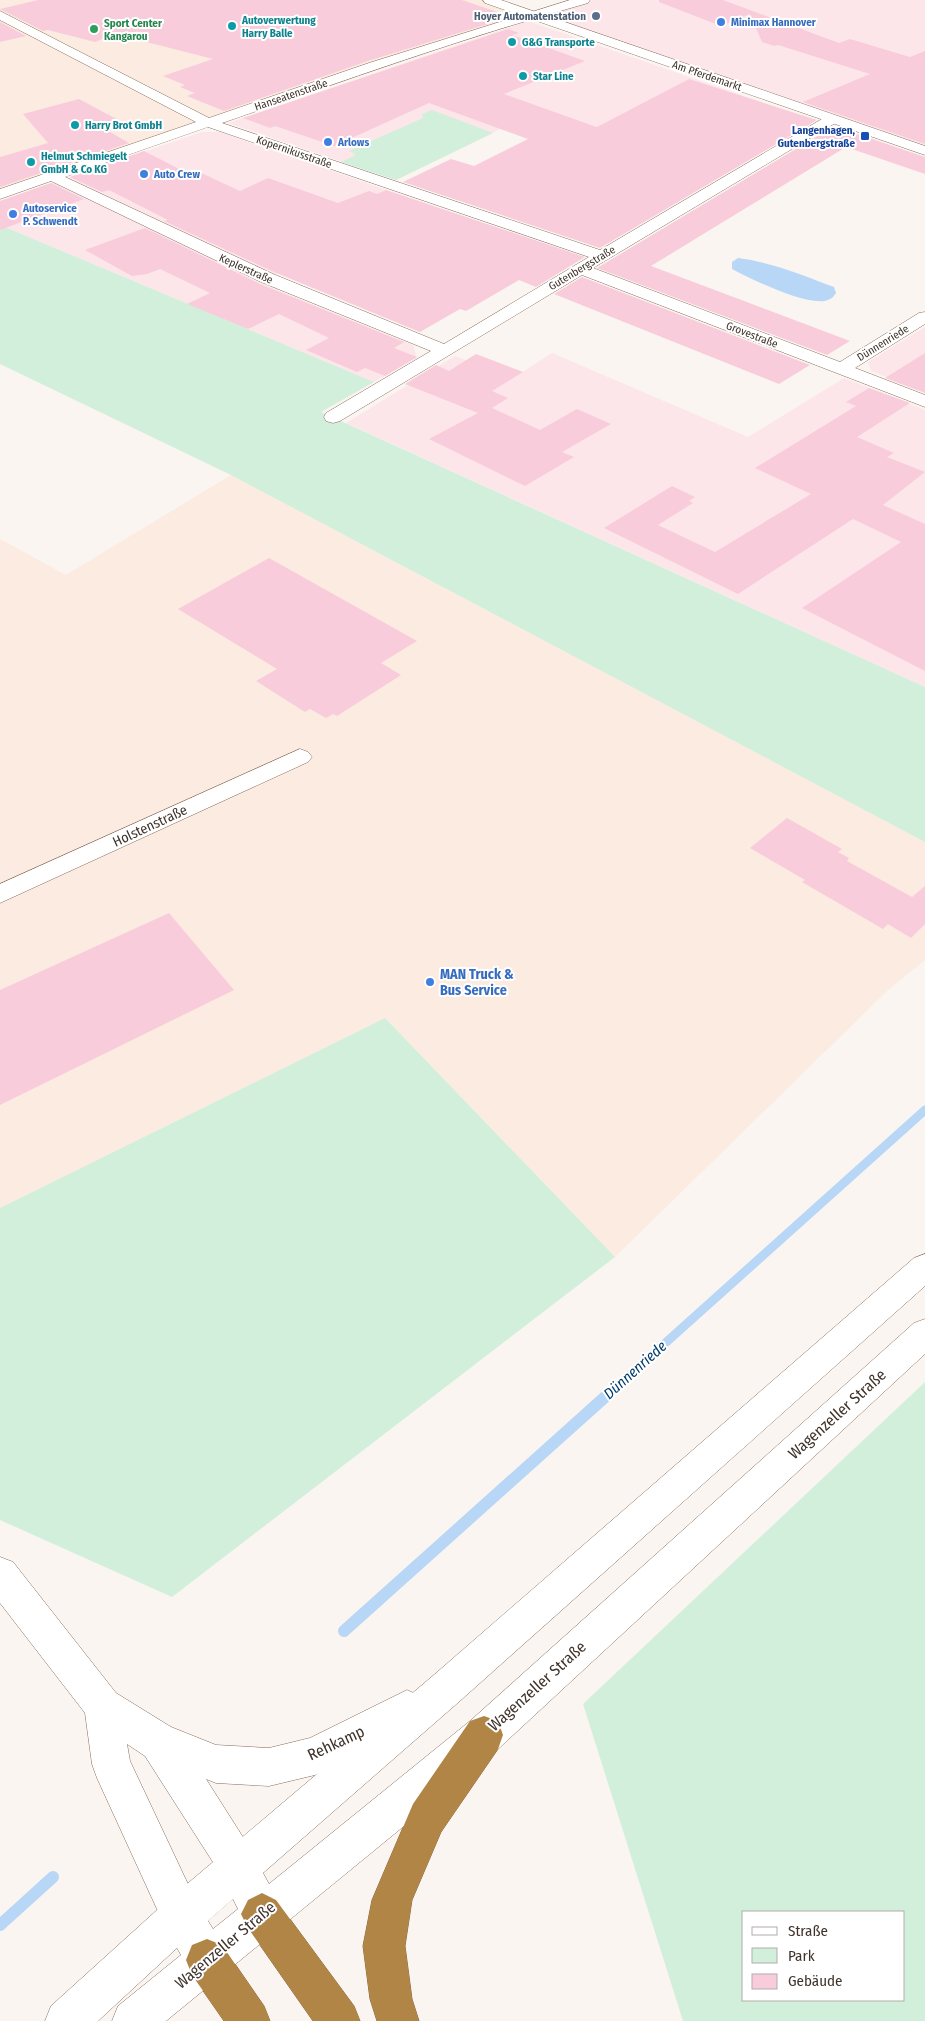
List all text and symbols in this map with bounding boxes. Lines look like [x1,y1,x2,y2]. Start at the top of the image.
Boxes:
place label: Hoyer Automatenstation [474,10,586,23]
marker: Hoyer Automatenstation [590,10,602,22]
place label: Autoverwertung Harry Balle [241,14,316,40]
marker: Minimax Hannover [715,16,727,28]
place label: Minimax Hannover [731,16,817,29]
place label: Sport Center Kangarou [104,17,163,43]
marker: Autoverwertung Harry Balle [226,20,238,32]
marker: Sport Center Kangarou [88,23,100,35]
marker: G&G Transporte [506,36,518,48]
place label: G&G Transporte [522,36,595,49]
street label: Am Pferdemarkt [671,58,744,94]
marker: Star Line [517,70,529,82]
place label: Star Line [533,70,574,83]
street label: Hanseatenstraße [253,76,329,114]
marker: Harry Brot GmbH [69,119,81,131]
place label: Harry Brot GmbH [85,119,162,132]
place label: Langenhagen, Gutenbergstraße [777,124,856,150]
marker: Langenhagen, Gutenbergstraße [859,130,871,142]
street label: Kopernikusstraße [255,133,333,171]
marker: Arlows [322,136,334,148]
place label: Arlows [337,136,369,149]
place label: Helmut Schmiegelt GmbH & Co KG [41,150,127,176]
marker: Helmut Schmiegelt GmbH & Co KG [25,156,37,168]
marker: Auto Crew [138,168,150,180]
place label: Auto Crew [153,168,200,181]
place label: Autoservice P. Schwendt [22,202,78,228]
marker: Autoservice P. Schwendt [7,208,19,220]
street label: Gutenbergstraße [546,243,618,293]
street label: Keplerstraße [217,251,275,287]
street label: Grovestraße [724,319,780,351]
street label: Dünnenriede [855,322,911,364]
street label: Holstenstraße [110,801,190,851]
place label: MAN Truck & Bus Service [440,966,514,999]
marker: MAN Truck & Bus Service [424,976,436,988]
water label: Dünnenriede [600,1337,670,1403]
street label: Wagenzeller Straße [784,1365,890,1463]
street label: Wagenzeller Straße [484,1637,590,1735]
street label: Rehkamp [304,1722,368,1764]
street label: Wagenzeller Straße [171,1897,279,1992]
legend [742,1911,905,2001]
text: Straße [788,1922,828,1940]
text: Park [788,1947,815,1965]
text: Gebäude [788,1972,843,1990]

